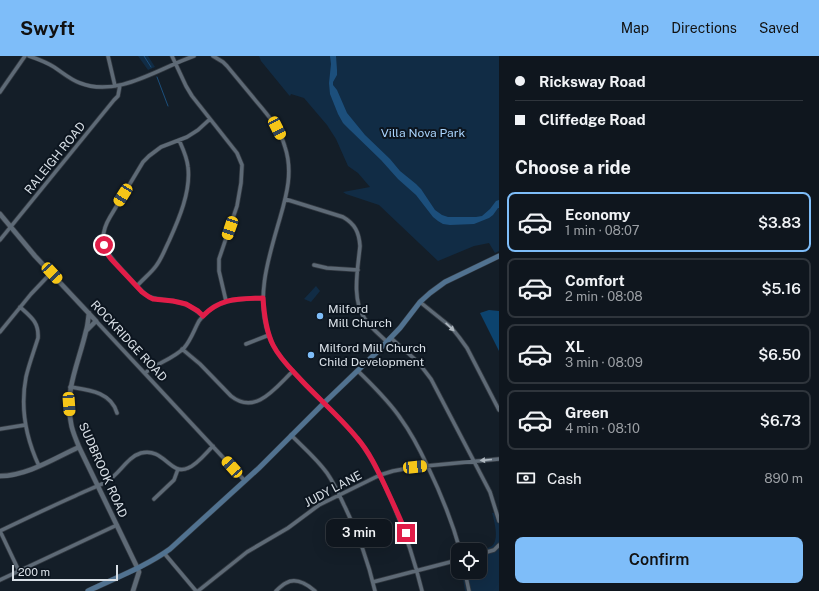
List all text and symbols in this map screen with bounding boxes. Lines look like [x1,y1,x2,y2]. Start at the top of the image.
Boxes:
text: Swyft [20,17,75,39]
text: Map [621,20,649,36]
text: Directions [671,20,737,36]
text: Saved [759,20,799,36]
text: Ricksway Road [539,73,646,90]
text: Cliffedge Road [539,111,646,128]
car [266,115,288,141]
street label: RALEIGH ROAD [22,119,88,197]
park label: Villa Nova Park [381,126,465,140]
text: Choose a ride [515,157,631,178]
car [112,182,134,208]
icon: car [517,204,553,240]
text: Economy [565,206,630,223]
text: $3.83 [758,214,801,231]
car [220,215,240,241]
text: 1 min · 08:07 [565,223,639,238]
route start [95,236,113,254]
car [39,260,65,286]
icon: car [517,270,553,306]
text: Comfort [565,272,625,289]
text: $5.16 [761,280,801,297]
text: 2 min · 08:08 [565,289,643,304]
street label: ROCKRIDGE ROAD [88,298,170,384]
place label: Milford Mill Church [328,302,392,330]
marker: Milford Mill Church [315,311,325,321]
one-way arrow [445,322,455,332]
icon: car [517,336,553,372]
text: XL [565,338,584,355]
place label: Milford Mill Church Child Development [319,341,426,369]
text: $6.50 [758,346,801,363]
marker: Milford Mill Church Child Development [306,350,316,360]
text: 3 min · 08:09 [565,355,643,370]
car [62,392,76,416]
icon: car [517,402,553,438]
text: Green [565,404,609,421]
text: $6.73 [760,412,801,429]
street label: SUDBROOK ROAD [76,420,130,520]
text: 4 min · 08:10 [565,421,640,436]
car [220,454,244,480]
one-way arrow [480,457,493,463]
car [402,460,428,474]
icon: cash [515,467,537,489]
street label: JUDY LANE [302,468,364,510]
text: Cash [547,470,582,487]
text: 890 m [764,471,803,486]
callout: 3 min [326,519,392,547]
route end [397,524,415,542]
text: 3 min [342,525,376,540]
button: Confirm [515,537,803,583]
map controls [451,543,487,579]
button: locate [451,543,487,579]
scale bar [12,563,118,582]
text: 200 m [18,566,50,578]

